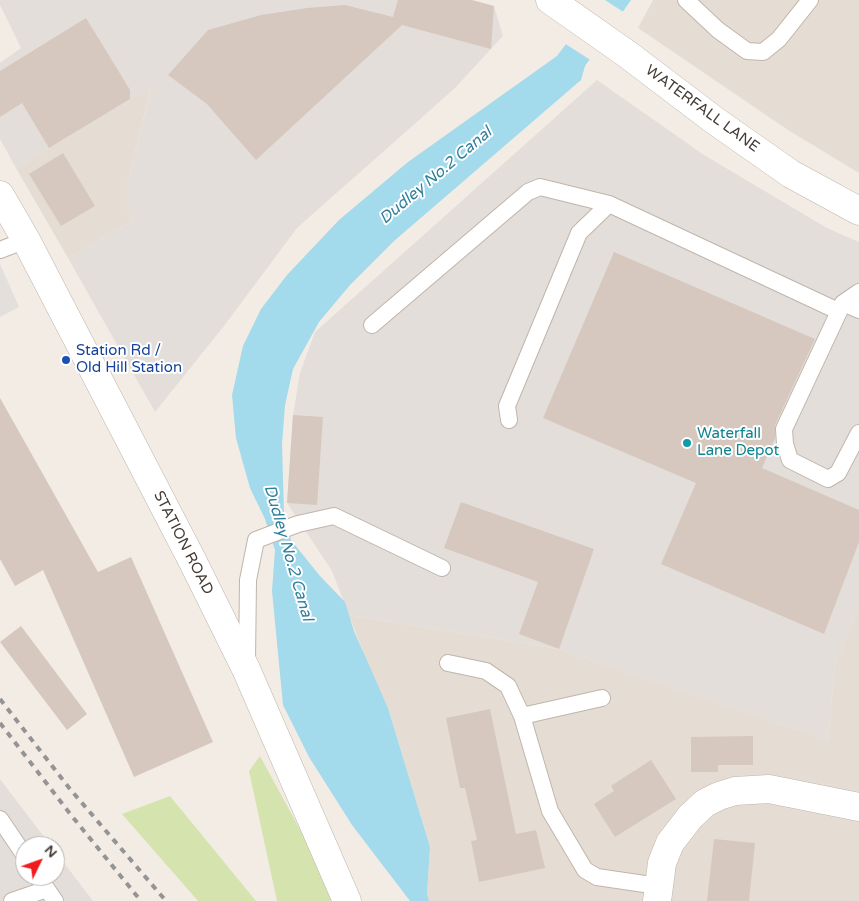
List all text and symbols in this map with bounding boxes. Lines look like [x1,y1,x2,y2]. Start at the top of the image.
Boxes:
street label: WATERFALL LANE [641,62,763,156]
water label: Dudley No.2 Canal [376,123,496,229]
place label: Station Rd / Old Hill Station [76,342,182,377]
marker: Station Rd / Old Hill Station [60,354,72,366]
place label: Waterfall Lane Depot [697,425,779,460]
marker: Waterfall Lane Depot [681,437,693,449]
water label: Dudley No.2 Canal [259,483,317,623]
street label: STATION ROAD [149,488,217,598]
north arrow [15,836,65,886]
text: N [41,841,61,861]

